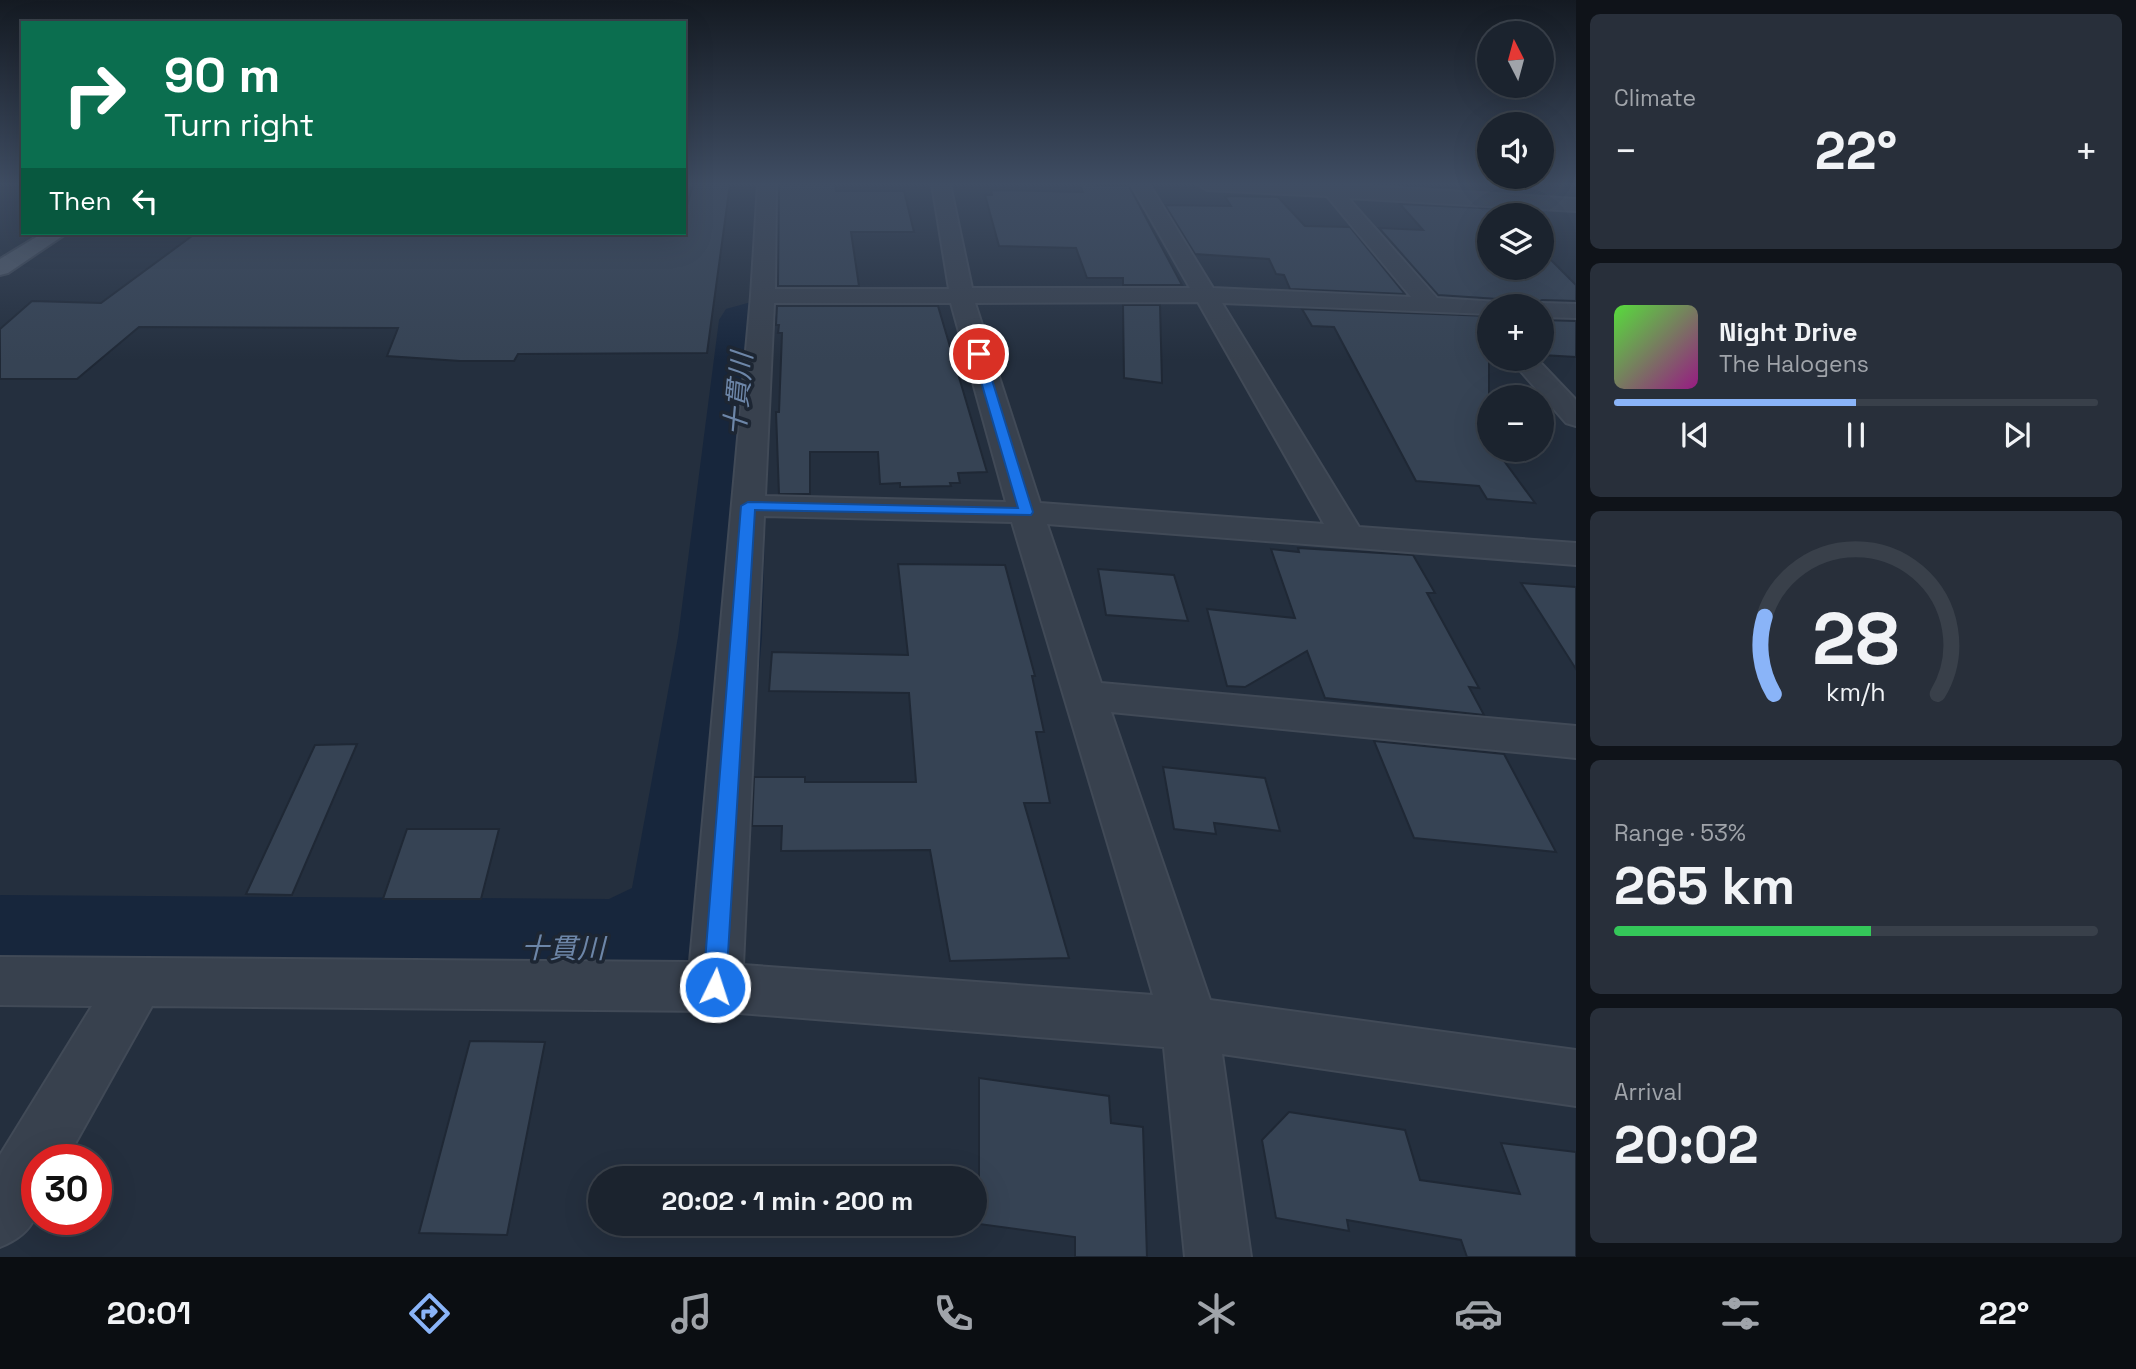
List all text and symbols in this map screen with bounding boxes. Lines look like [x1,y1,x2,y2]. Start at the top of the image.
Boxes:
north arrow [1477,21,1554,98]
map controls [1477,21,1554,462]
text: 90 m [164,44,280,106]
icon: right [49,49,140,140]
text: Climate [1614,83,1696,113]
text: Turn right [164,105,314,145]
button: sound [1477,112,1554,189]
text: 22° [1815,118,1897,184]
text: − [1614,127,1638,175]
text: + [2074,127,2098,175]
icon: left [126,182,164,220]
text: Then [49,184,112,218]
button: layers [1477,203,1554,280]
button: + [1477,294,1554,371]
text: Night Drive [1719,315,1857,349]
pin [949,324,1009,384]
icon: arrive [960,335,998,373]
water label: 十貫川 [716,348,760,437]
text: The Halogens [1719,349,1869,379]
button: − [1477,385,1554,462]
icon: previous [1676,416,1714,454]
icon: pause [1837,416,1875,454]
icon: next [1998,416,2036,454]
text: 28 [1813,593,1899,686]
text: km/h [1826,676,1886,708]
text: Range · 53% [1614,818,1746,848]
text: 265 km [1614,853,1795,919]
water label: 十貫川 [521,930,608,966]
position arrow [678,950,752,1024]
text: Arrival [1614,1077,1682,1107]
text: 20:02 [1614,1112,1759,1178]
speed limit sign: 30 [21,1144,112,1235]
text: 20:02 · 1 min · 200 m [662,1184,913,1218]
icon: directions [405,1289,454,1338]
icon: music [667,1289,716,1338]
icon: phone [929,1289,978,1338]
icon: climate [1192,1289,1241,1338]
icon: car [1454,1289,1503,1338]
icon: filters [1716,1289,1765,1338]
text: 20:01 [107,1293,191,1333]
text: 22° [1979,1293,2029,1333]

